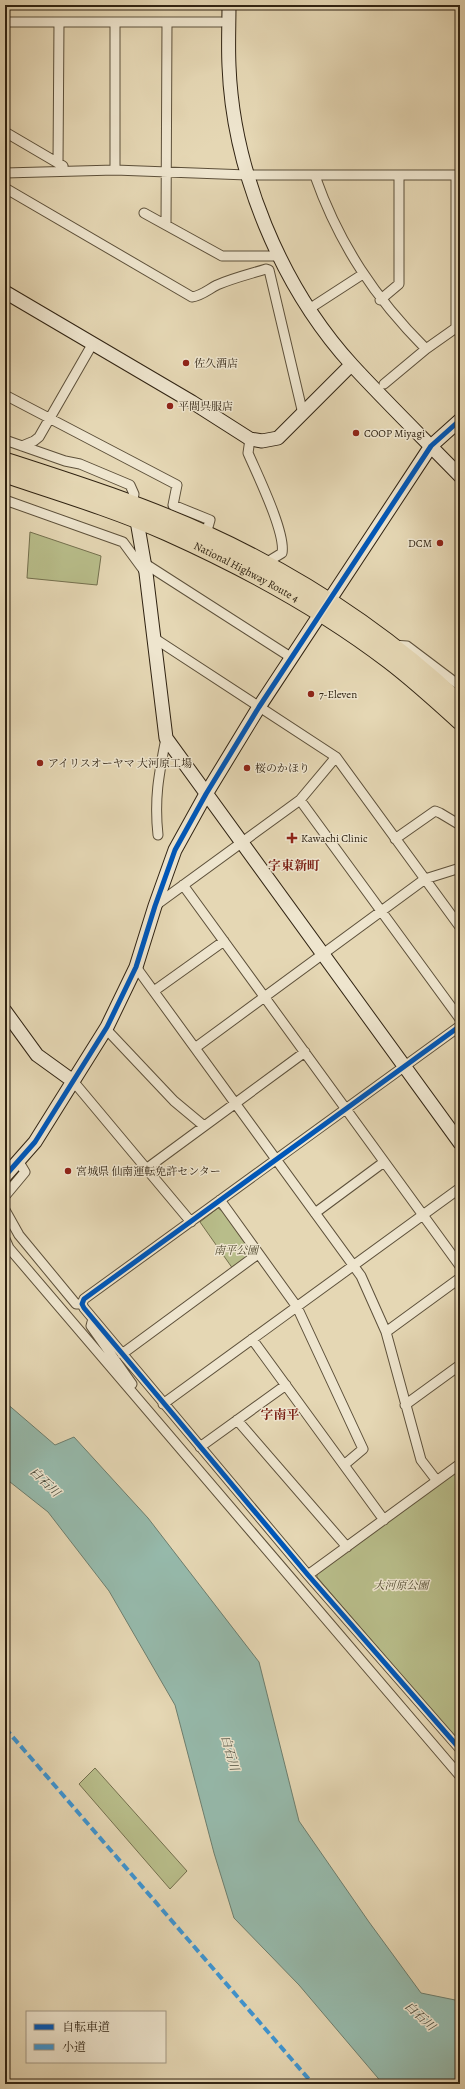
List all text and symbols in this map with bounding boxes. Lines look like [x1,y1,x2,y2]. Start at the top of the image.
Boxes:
place label: 佐久酒店 [194,356,238,371]
marker: 佐久酒店 [181,358,191,368]
place label: 平間呉服店 [178,399,233,414]
marker: 平間呉服店 [165,401,175,411]
place label: COOP Miyagi [364,426,425,441]
marker: COOP Miyagi [351,428,361,438]
place label: DCM [408,536,432,551]
street label: National Highway Route 4 [191,538,302,606]
marker: DCM [435,538,445,548]
place label: 7-Eleven [319,687,357,702]
marker: 7-Eleven [306,689,316,699]
place label: アイリスオーヤマ 大河原工場 [48,756,192,771]
marker: アイリスオーヤマ 大河原工場 [35,758,45,768]
place label: 桜のかほり [255,761,310,776]
marker: 桜のかほり [242,763,252,773]
place label: Kawachi Clinic [301,831,368,846]
marker: Kawachi Clinic [286,832,298,844]
district label: 字東新町 [268,857,320,874]
place label: 宮城県 仙南運転免許センター [76,1164,221,1179]
marker: 宮城県 仙南運転免許センター [63,1166,73,1176]
park label: 南平公園 [214,1243,260,1258]
district label: 字南平 [260,1406,300,1423]
water label: 白石川 [26,1464,65,1502]
park label: 大河原公園 [374,1578,430,1593]
water label: 白石川 [217,1733,243,1774]
water label: 白石川 [401,1998,440,2035]
legend [26,2011,166,2063]
text: 自転車道 [62,2019,110,2035]
text: 小道 [62,2039,86,2055]

